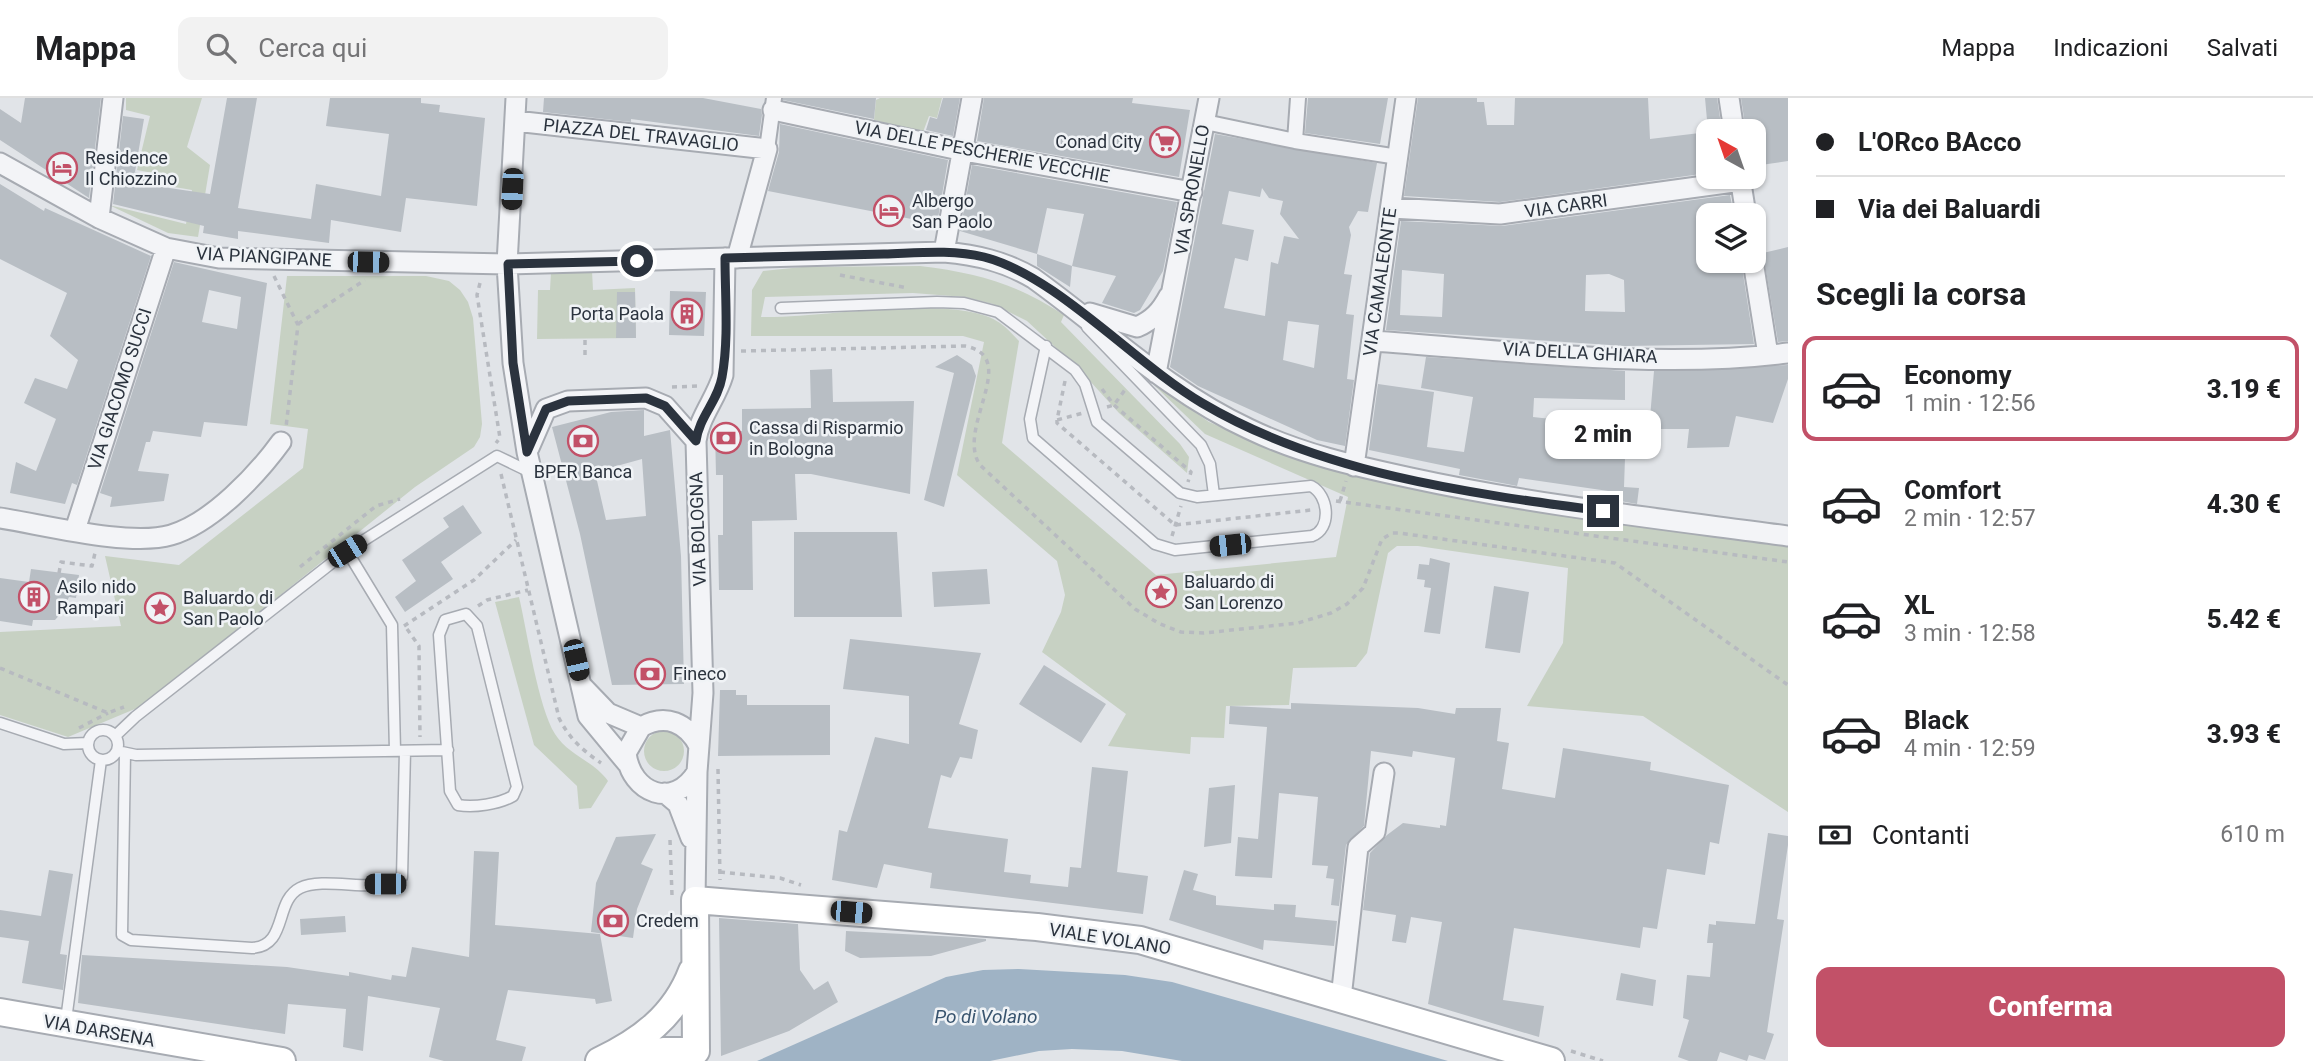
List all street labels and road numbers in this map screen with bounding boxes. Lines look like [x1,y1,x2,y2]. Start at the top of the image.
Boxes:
street label: PIAZZA DEL TRAVAGLIO [542,114,740,155]
street label: VIA DELLE PESCHERIE VECCHIE [853,116,1112,187]
street label: VIA SPRONELLO [1170,123,1213,257]
street label: VIA CARRI [1523,189,1609,222]
street label: VIA CAMALEONTE [1359,206,1400,357]
street label: VIA PIANGIPANE [196,242,332,271]
street label: VIA GIACOMO SUCCI [83,305,156,472]
street label: VIA DELLA GHIARA [1502,338,1658,367]
street label: VIA BOLOGNA [685,471,710,587]
street label: VIALE VOLANO [1048,918,1173,959]
street label: VIA DARSENA [42,1010,157,1051]

